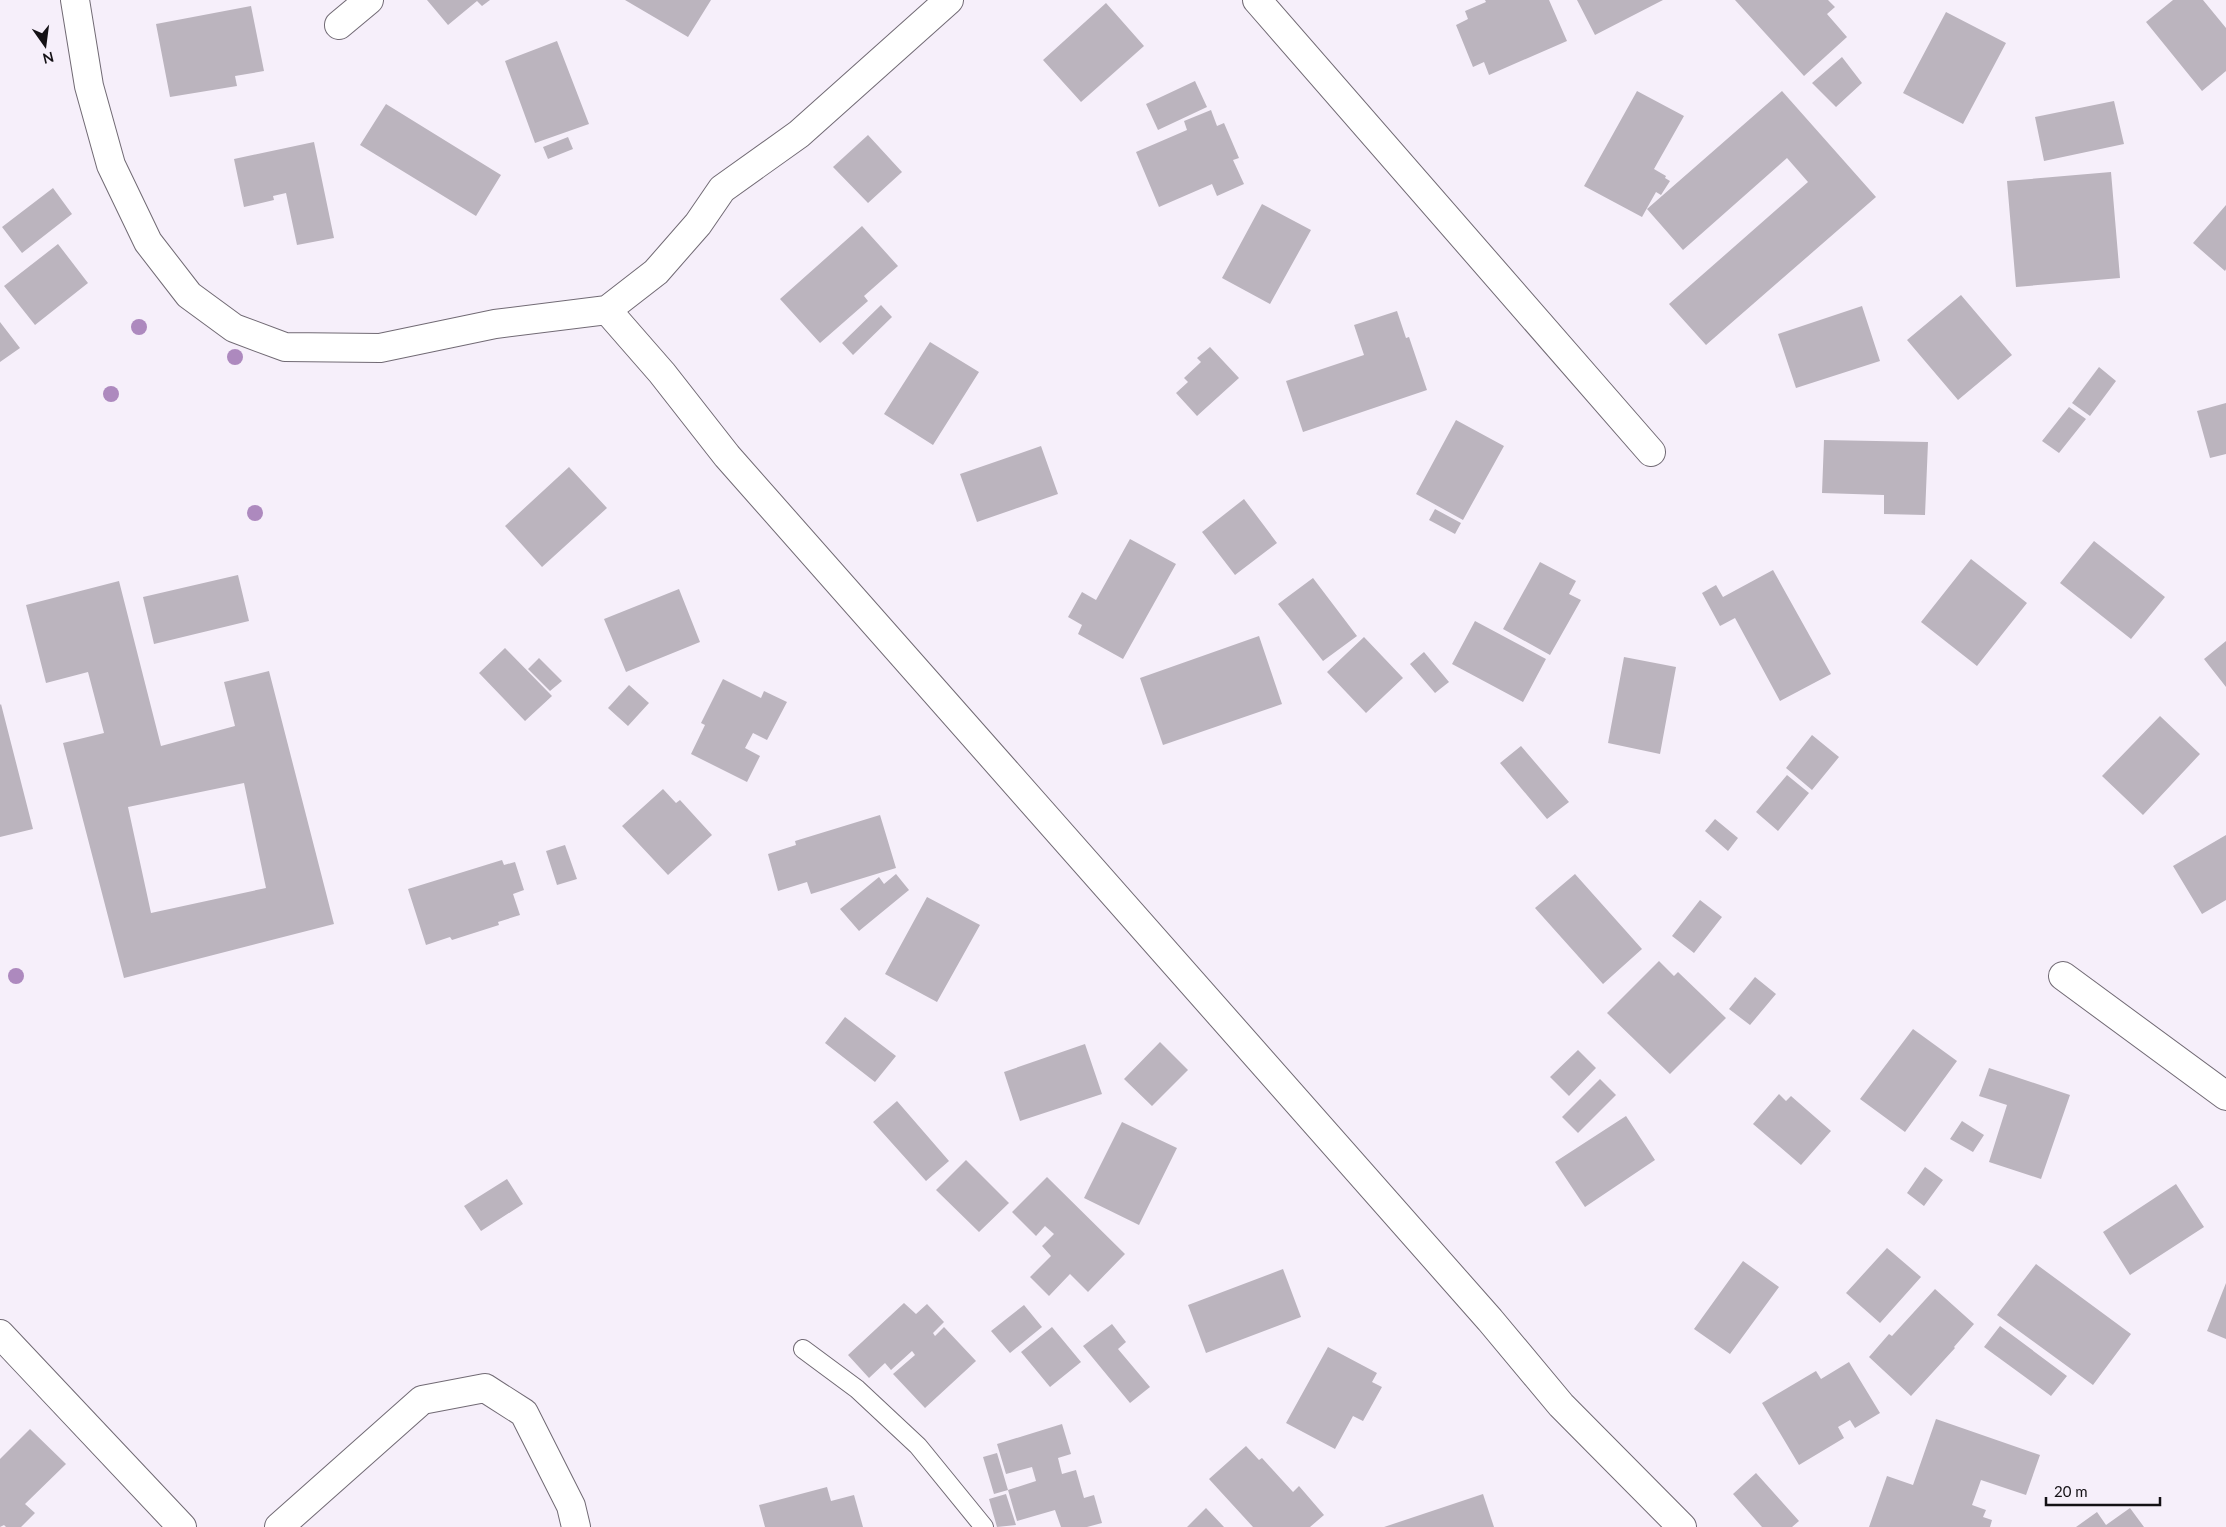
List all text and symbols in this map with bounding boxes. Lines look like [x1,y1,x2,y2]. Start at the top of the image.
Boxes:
north arrow [20,20,70,70]
text: N [41,49,56,68]
scale bar [2046,1474,2160,1506]
text: 20 m [2054,1482,2088,1500]

